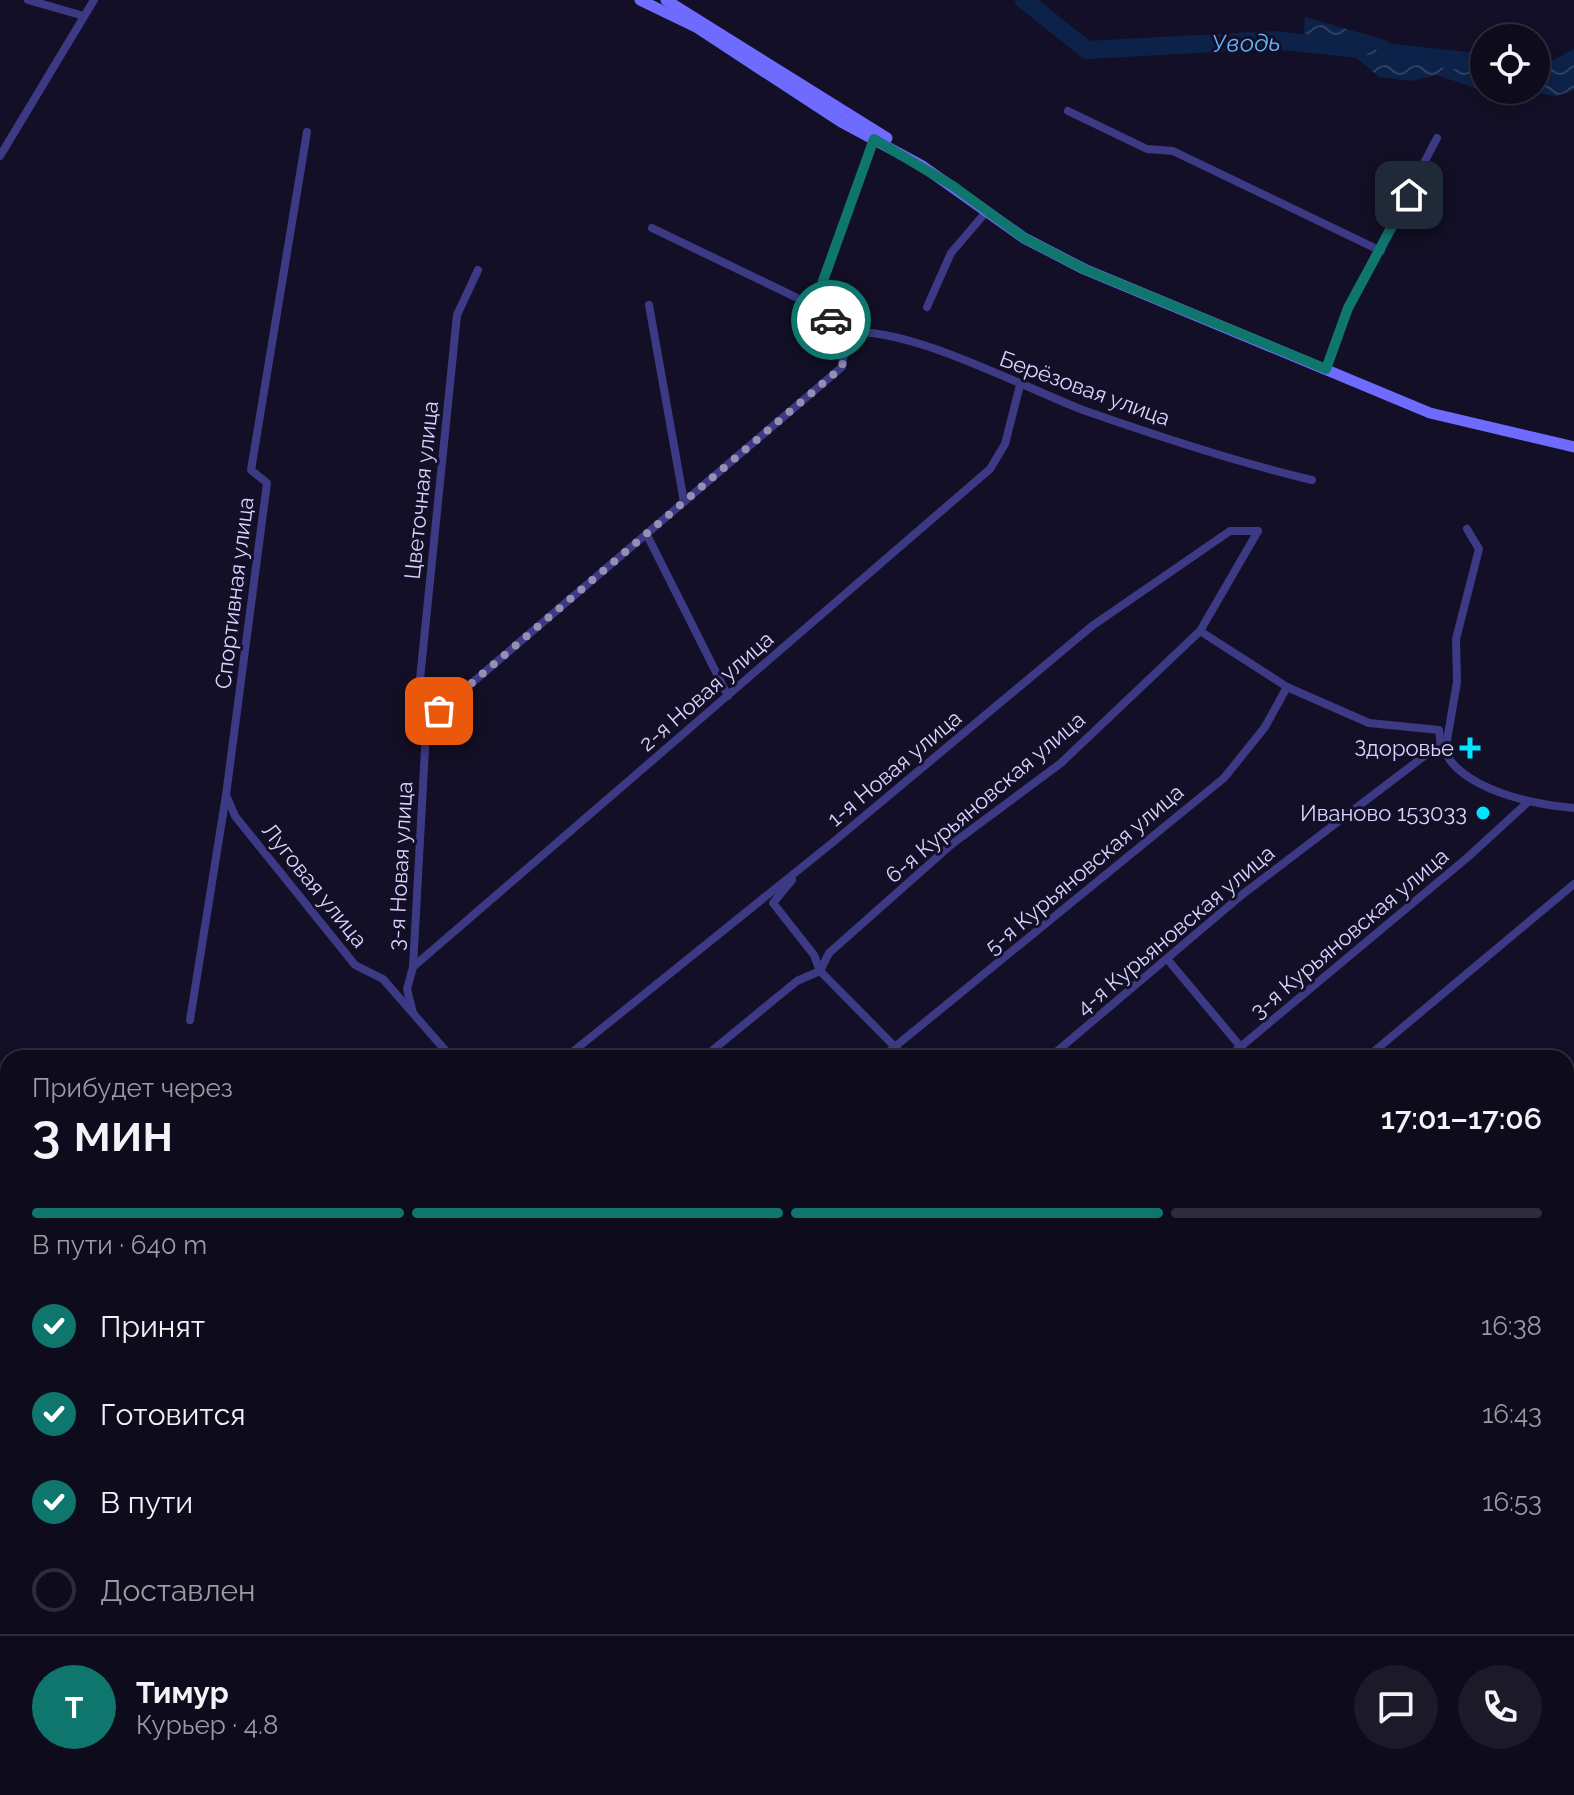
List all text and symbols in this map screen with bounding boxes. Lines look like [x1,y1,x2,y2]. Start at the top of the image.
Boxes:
map controls [1470,24,1550,104]
button: locate [1470,24,1550,104]
water label: Уводь [1211,28,1281,58]
pin [1375,161,1443,229]
icon: home [1387,173,1431,217]
courier [791,280,871,360]
icon: car [809,298,853,342]
street label: Берёзовая улица [996,345,1174,431]
street label: Цветочная улица [399,400,443,580]
street label: Спортивная улица [209,496,259,690]
street label: 2-я Новая улица [634,626,778,756]
pin [405,677,473,745]
icon: bag [417,689,461,733]
street label: 1-я Новая улица [822,704,966,832]
street label: 6-я Курьяновская улица [880,706,1090,888]
place label: Здоровье [1354,735,1454,761]
marker: Здоровье [1461,739,1479,757]
street label: 5-я Курьяновская улица [980,778,1188,960]
street label: 3-я Новая улица [383,781,417,951]
place label: Иваново 153033 [1300,800,1467,826]
marker: Иваново 153033 [1474,804,1492,822]
street label: Луговая улица [257,818,373,952]
street label: 4-я Курьяновская улица [1071,839,1279,1021]
street label: 3-я Курьяновская улица [1245,842,1453,1024]
text: Прибудет через [32,1073,233,1103]
text: 17:01–17:06 [1381,1101,1542,1136]
text: 3 мин [32,1102,173,1163]
text: В пути · 640 m [32,1230,207,1260]
icon: check [32,1304,76,1348]
text: Принят [100,1309,205,1344]
text: 16:38 [1481,1311,1542,1341]
icon: check [32,1392,76,1436]
text: Готовится [100,1397,246,1432]
text: 16:43 [1482,1399,1542,1429]
icon: check [32,1480,76,1524]
text: В пути [100,1485,193,1520]
text: 16:53 [1482,1487,1542,1517]
text: Доставлен [100,1573,256,1608]
button: chat [1354,1665,1438,1749]
button: phone [1458,1665,1542,1749]
text: Тимур [136,1675,229,1710]
text: Т [65,1690,83,1725]
text: Курьер · 4.8 [136,1710,278,1740]

